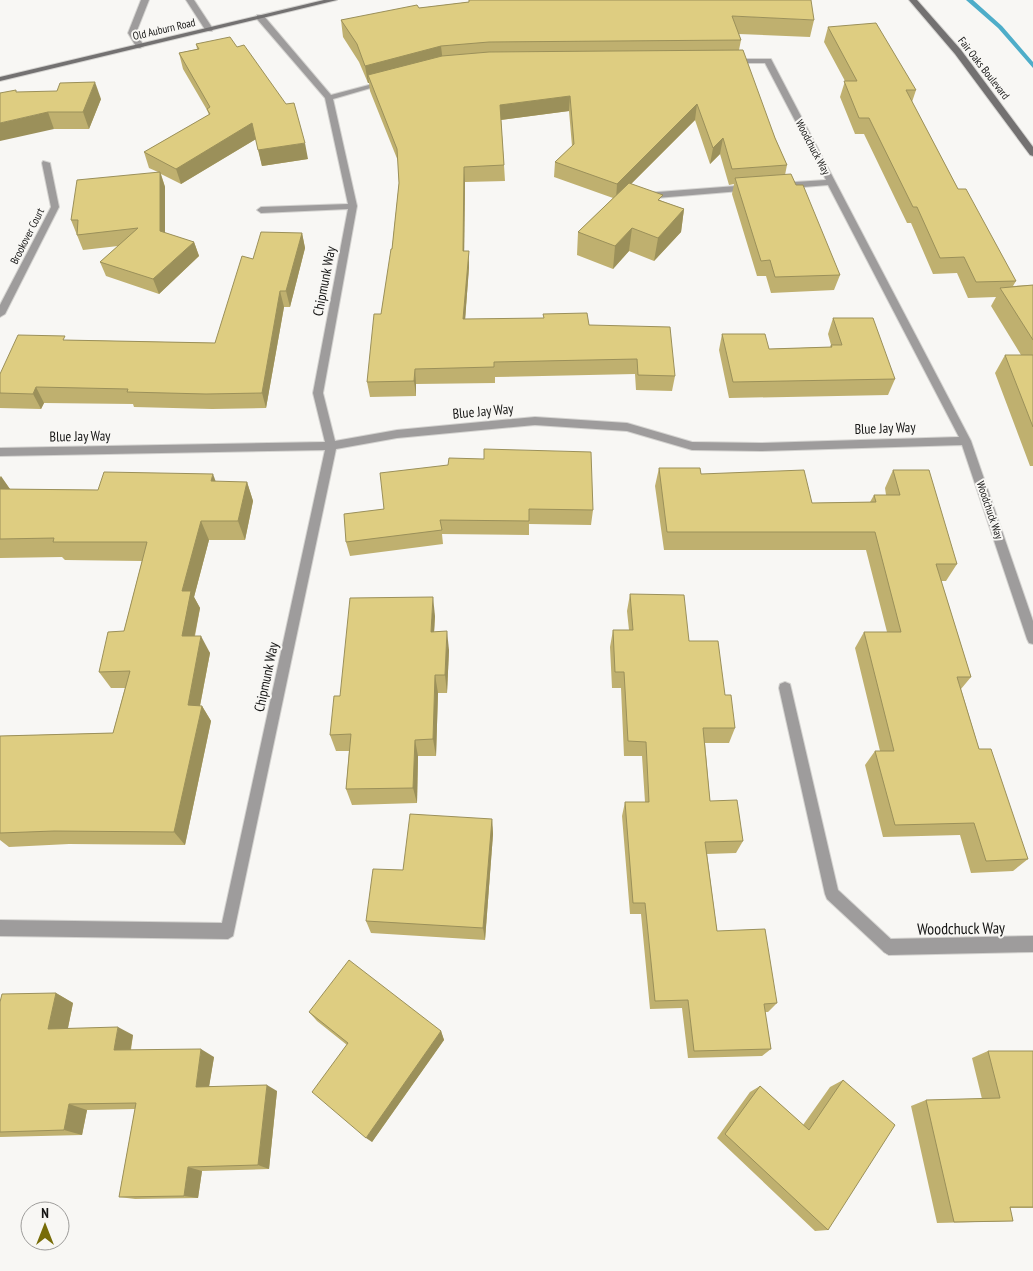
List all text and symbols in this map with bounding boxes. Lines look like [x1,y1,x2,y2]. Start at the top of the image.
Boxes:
street label: Old Auburn Road [131,15,197,43]
street label: Fair Oaks Boulevard [955,34,1013,102]
street label: Woodchuck Way [793,117,834,178]
street label: Brookover Court [7,206,47,266]
street label: Chipmunk Way [308,244,340,317]
street label: Blue Jay Way [452,399,515,423]
street label: Blue Jay Way [854,418,917,438]
street label: Blue Jay Way [49,426,111,446]
street label: Woodchuck Way [974,479,1007,542]
street label: Chipmunk Way [250,640,282,713]
street label: Woodchuck Way [917,917,1005,939]
north arrow [20,1201,70,1251]
text: N [41,1204,49,1222]

